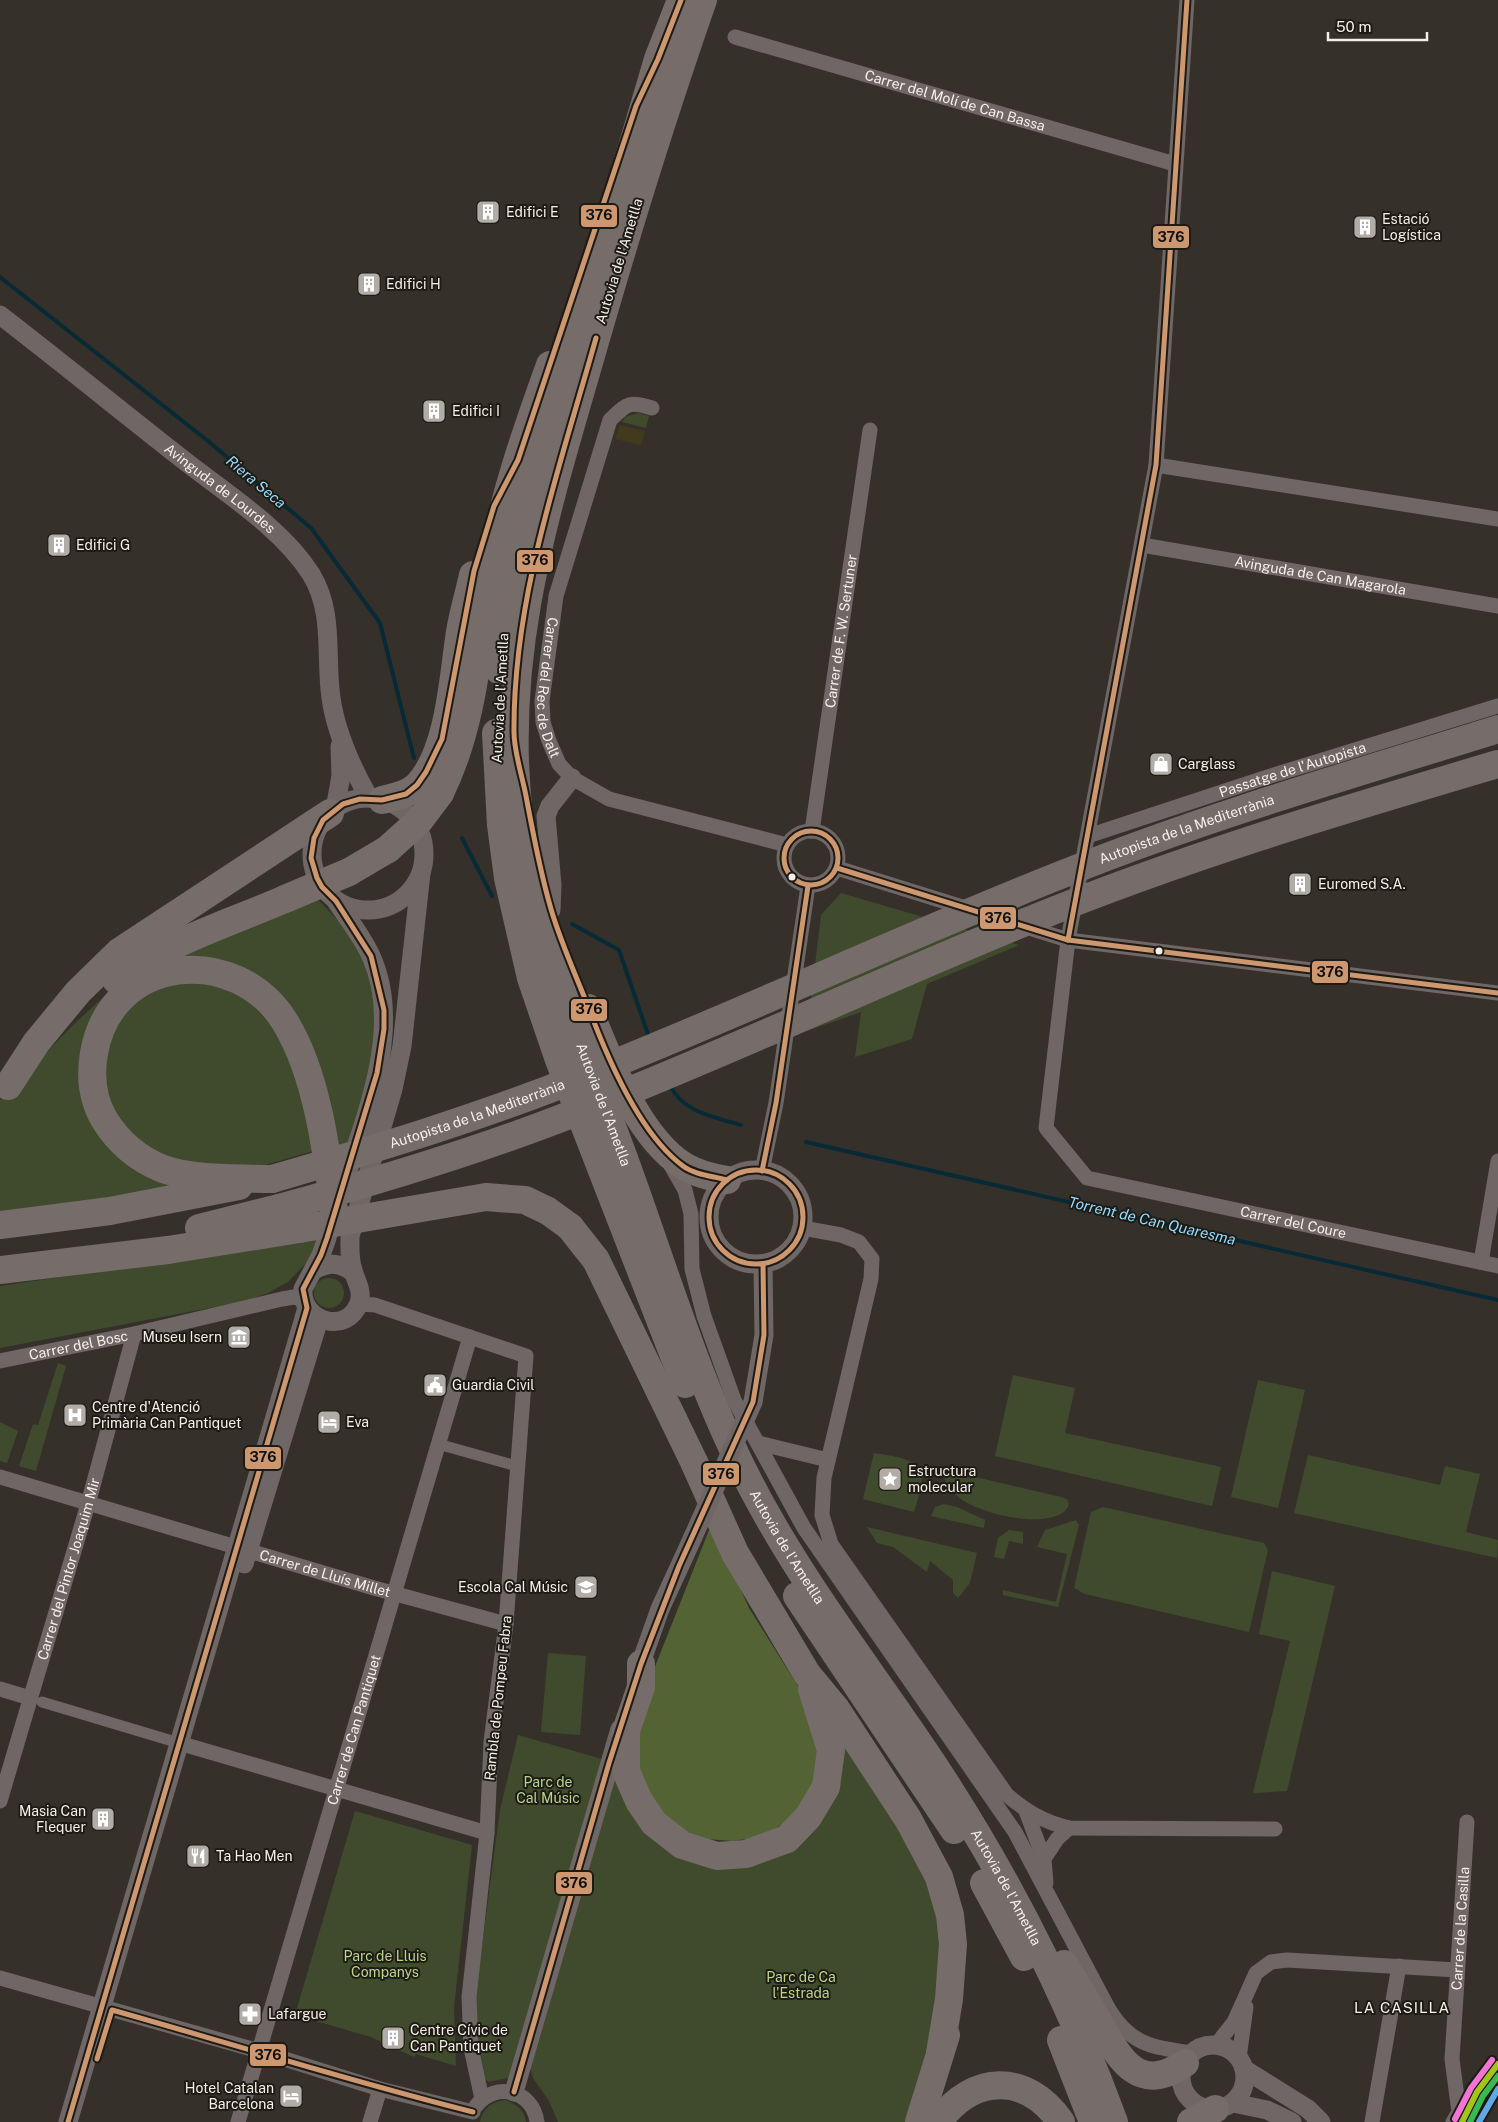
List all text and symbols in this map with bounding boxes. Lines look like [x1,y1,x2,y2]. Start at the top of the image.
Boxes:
scale bar [1328,10,1427,42]
text: 50 m [1336,18,1371,35]
street label: Carrer del Molí de Can Bassa [863,67,1047,134]
street label: Autovia de l'Ametlla [592,196,646,326]
building icon: Edifici E [475,199,501,225]
place label: Edifici E [506,204,559,220]
line badge: 376 [580,204,618,228]
text: 376 [586,207,612,223]
place label: Estació Logística [1382,211,1441,243]
building icon: Estació Logística [1352,214,1378,240]
line badge: 376 [1152,225,1190,249]
text: 376 [1158,229,1184,245]
building icon: Edifici H [356,271,382,297]
place label: Edifici H [386,276,441,292]
building icon: Edifici I [421,398,447,424]
place label: Edifici I [452,403,500,419]
street label: Avinguda de Lourdes [161,440,279,536]
water label: Riera Seca [223,452,289,511]
building icon: Edifici G [46,532,72,558]
place label: Edifici G [76,537,130,553]
line badge: 376 [516,549,554,573]
text: 376 [522,552,548,568]
street label: Carrer de F. W. Sertuner [822,553,860,709]
street label: Avinguda de Can Magarola [1233,553,1407,598]
street label: Carrer del Rec de Dalt [534,616,563,760]
street label: Autovia de l'Ametlla [489,633,511,763]
street label: Passatge de l'Autopista [1217,739,1368,800]
shop icon: Carglass [1148,751,1174,777]
place label: Carglass [1178,756,1235,772]
street label: Autopista de la Mediterrània [1097,791,1276,867]
building icon: Euromed S.A. [1287,871,1313,897]
unlabelled marker [787,872,797,882]
place label: Euromed S.A. [1318,876,1406,892]
line badge: 376 [979,906,1017,930]
text: 376 [985,910,1011,926]
unlabelled marker [1154,946,1164,956]
line badge: 376 [1311,960,1349,984]
text: 376 [1317,964,1343,980]
line badge: 376 [570,998,608,1022]
text: 376 [576,1001,602,1017]
street label: Autovia de l'Ametlla [573,1041,634,1168]
street label: Autopista de la Mediterrània [387,1076,567,1151]
water label: Torrent de Can Quaresma [1067,1193,1237,1248]
street label: Carrer del Coure [1239,1203,1348,1241]
museum icon: Museu Isern [226,1324,252,1350]
street label: Carrer del Bosc [27,1327,129,1363]
place label: Museu Isern [142,1329,222,1345]
public building icon: Guardia Civil [422,1372,448,1398]
place label: Guardia Civil [452,1377,535,1393]
place label: Centre d'Atenció Primària Can Pantiquet [92,1399,241,1431]
hospital icon: Centre d'Atenció Primària Can Pantiquet [62,1402,88,1428]
hotel icon: Eva [316,1409,342,1435]
place label: Eva [346,1414,369,1430]
line badge: 376 [244,1446,282,1470]
text: 376 [250,1449,276,1465]
line badge: 376 [702,1462,740,1486]
place label: Estructura molecular [908,1463,976,1495]
text: 376 [708,1466,734,1482]
place icon: Estructura molecular [877,1466,903,1492]
street label: Carrer del Pintor Joaquim Mir [34,1476,103,1662]
street label: Autovia de l'Ametlla [747,1487,828,1607]
street label: Carrer de Lluís Millet [258,1546,392,1600]
school or university icon: Escola Cal Músic [573,1574,599,1600]
place label: Escola Cal Músic [458,1579,568,1595]
street label: Rambla de Pompeu Fabra [481,1615,515,1781]
street label: Carrer de Can Pantiquet [324,1653,384,1807]
park label: Parc de Cal Músic [516,1774,580,1806]
place label: Masia Can Flequer [19,1803,86,1835]
building icon: Masia Can Flequer [90,1806,116,1832]
street label: Autovia de l'Ametlla [968,1826,1045,1948]
restaurant icon: Ta Hao Men [185,1843,211,1869]
place label: Ta Hao Men [216,1848,293,1864]
street label: Carrer de la Casilla [1448,1866,1472,1991]
line badge: 376 [555,1871,593,1895]
text: 376 [561,1875,587,1891]
park label: Parc de Lluis Companys [343,1948,427,1980]
park label: Parc de Ca l'Estrada [766,1969,836,2001]
district label: LA CASILLA [1354,1999,1450,2016]
pharmacy icon: Lafargue [237,2001,263,2027]
place label: Lafargue [268,2006,327,2022]
place label: Centre Cívic de Can Pantiquet [410,2022,508,2054]
building icon: Centre Cívic de Can Pantiquet [380,2025,406,2051]
line badge: 376 [249,2043,287,2067]
text: 376 [255,2047,281,2063]
place label: Hotel Catalan Barcelona [185,2080,274,2112]
hotel icon: Hotel Catalan Barcelona [278,2083,304,2109]

